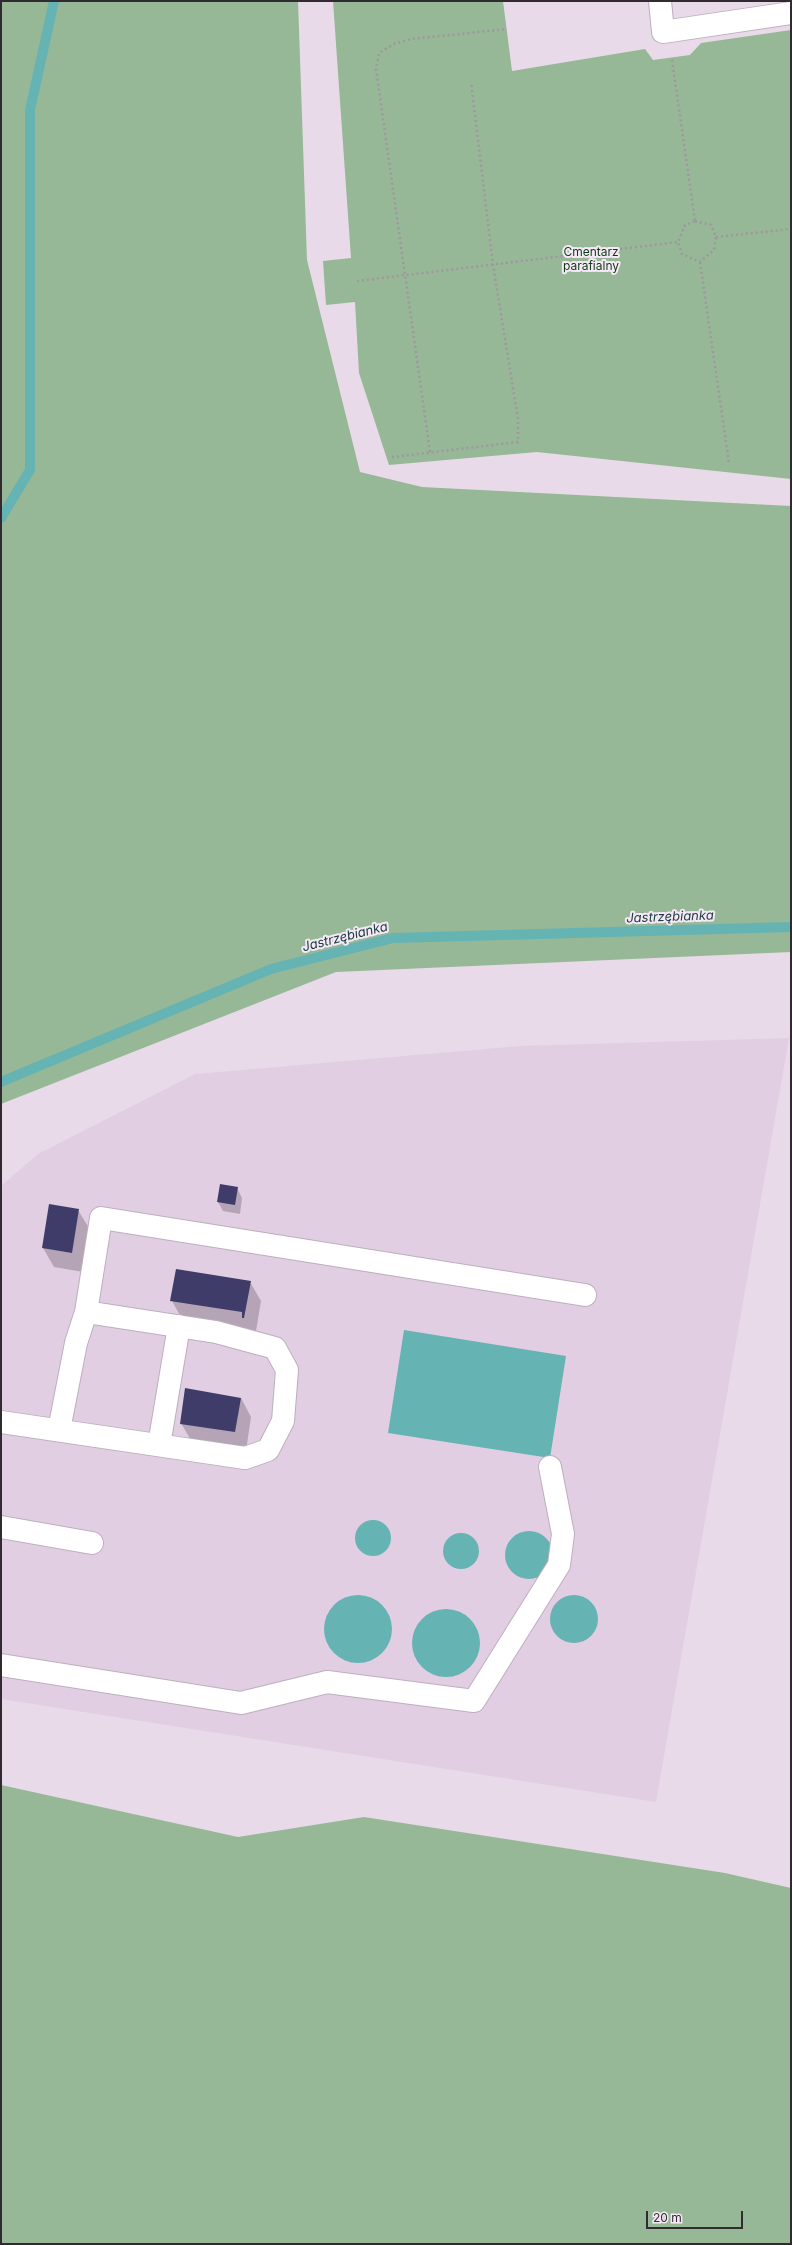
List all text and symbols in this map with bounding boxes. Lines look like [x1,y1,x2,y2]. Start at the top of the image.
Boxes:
park label: Cmentarz parafialny [563,245,619,273]
water label: Jastrzębianka [626,908,714,926]
water label: Jastrzębianka [301,919,389,955]
scale bar [648,2203,745,2229]
text: 20 m [653,2210,682,2225]

